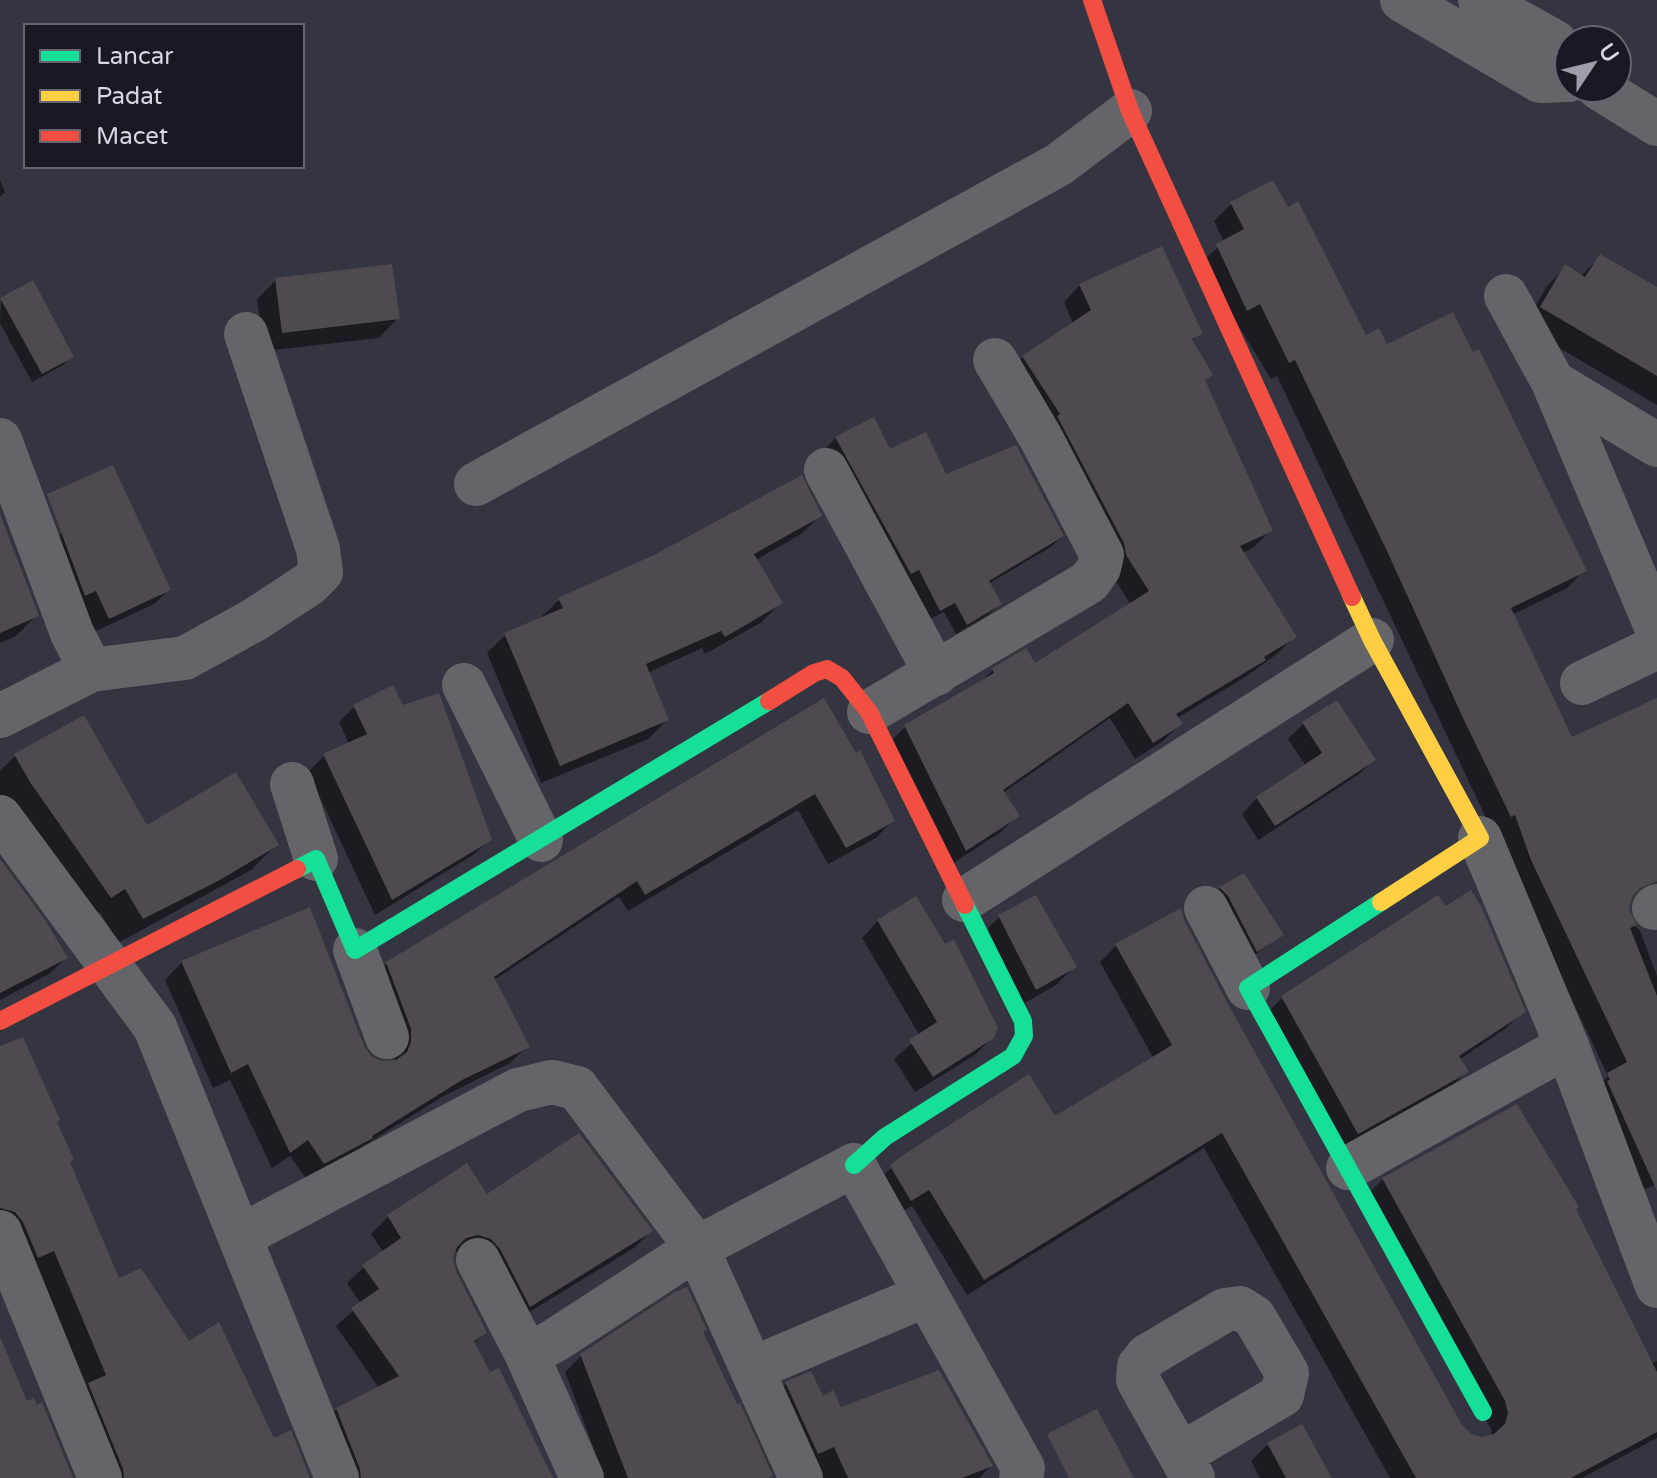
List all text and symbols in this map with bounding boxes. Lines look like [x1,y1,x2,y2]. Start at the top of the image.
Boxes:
legend [24,24,304,168]
north arrow [1553,24,1633,104]
text: U [1593,39,1624,67]
text: Lancar [96,42,174,71]
text: Padat [96,82,163,111]
text: Macet [96,122,168,151]

